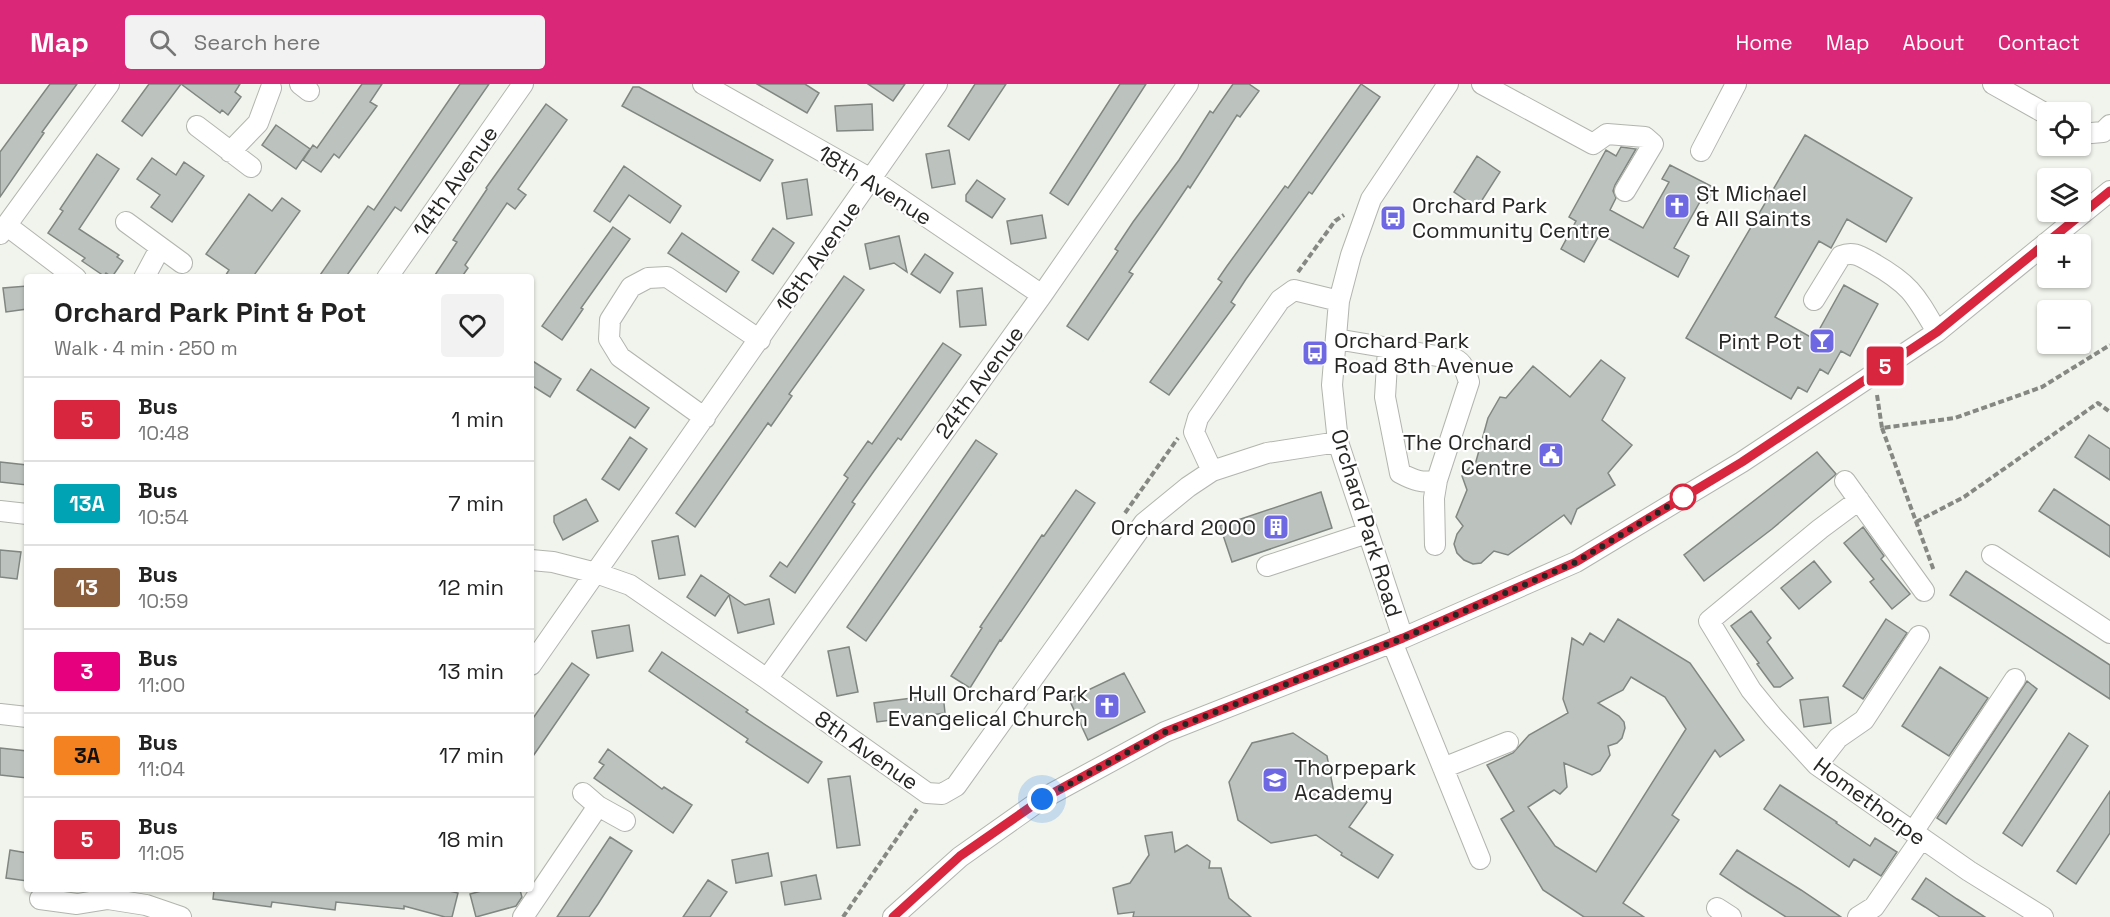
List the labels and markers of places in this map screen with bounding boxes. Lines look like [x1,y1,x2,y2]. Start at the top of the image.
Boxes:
place label: St Michael & All Saints [1696,179,1811,232]
place label: Orchard Park Community Centre [1412,191,1610,244]
church icon: St Michael & All Saints [1662,191,1692,221]
bus stop icon: Orchard Park Community Centre [1378,203,1408,233]
place label: Orchard Park Road 8th Avenue [1334,326,1514,379]
bar icon: Pint Pot [1807,326,1837,356]
place label: Pint Pot [1718,327,1802,355]
bus stop icon: Orchard Park Road 8th Avenue [1300,338,1330,368]
place label: The Orchard Centre [1403,428,1532,481]
public building icon: The Orchard Centre [1536,440,1566,470]
unlabelled marker [1670,484,1696,510]
building icon: Orchard 2000 [1261,512,1291,542]
place label: Orchard 2000 [1111,513,1256,541]
place label: Hull Orchard Park Evangelical Church [888,679,1088,732]
church icon: Hull Orchard Park Evangelical Church [1092,691,1122,721]
place label: Thorpepark Academy [1294,753,1417,806]
school or university icon: Thorpepark Academy [1260,765,1290,795]

